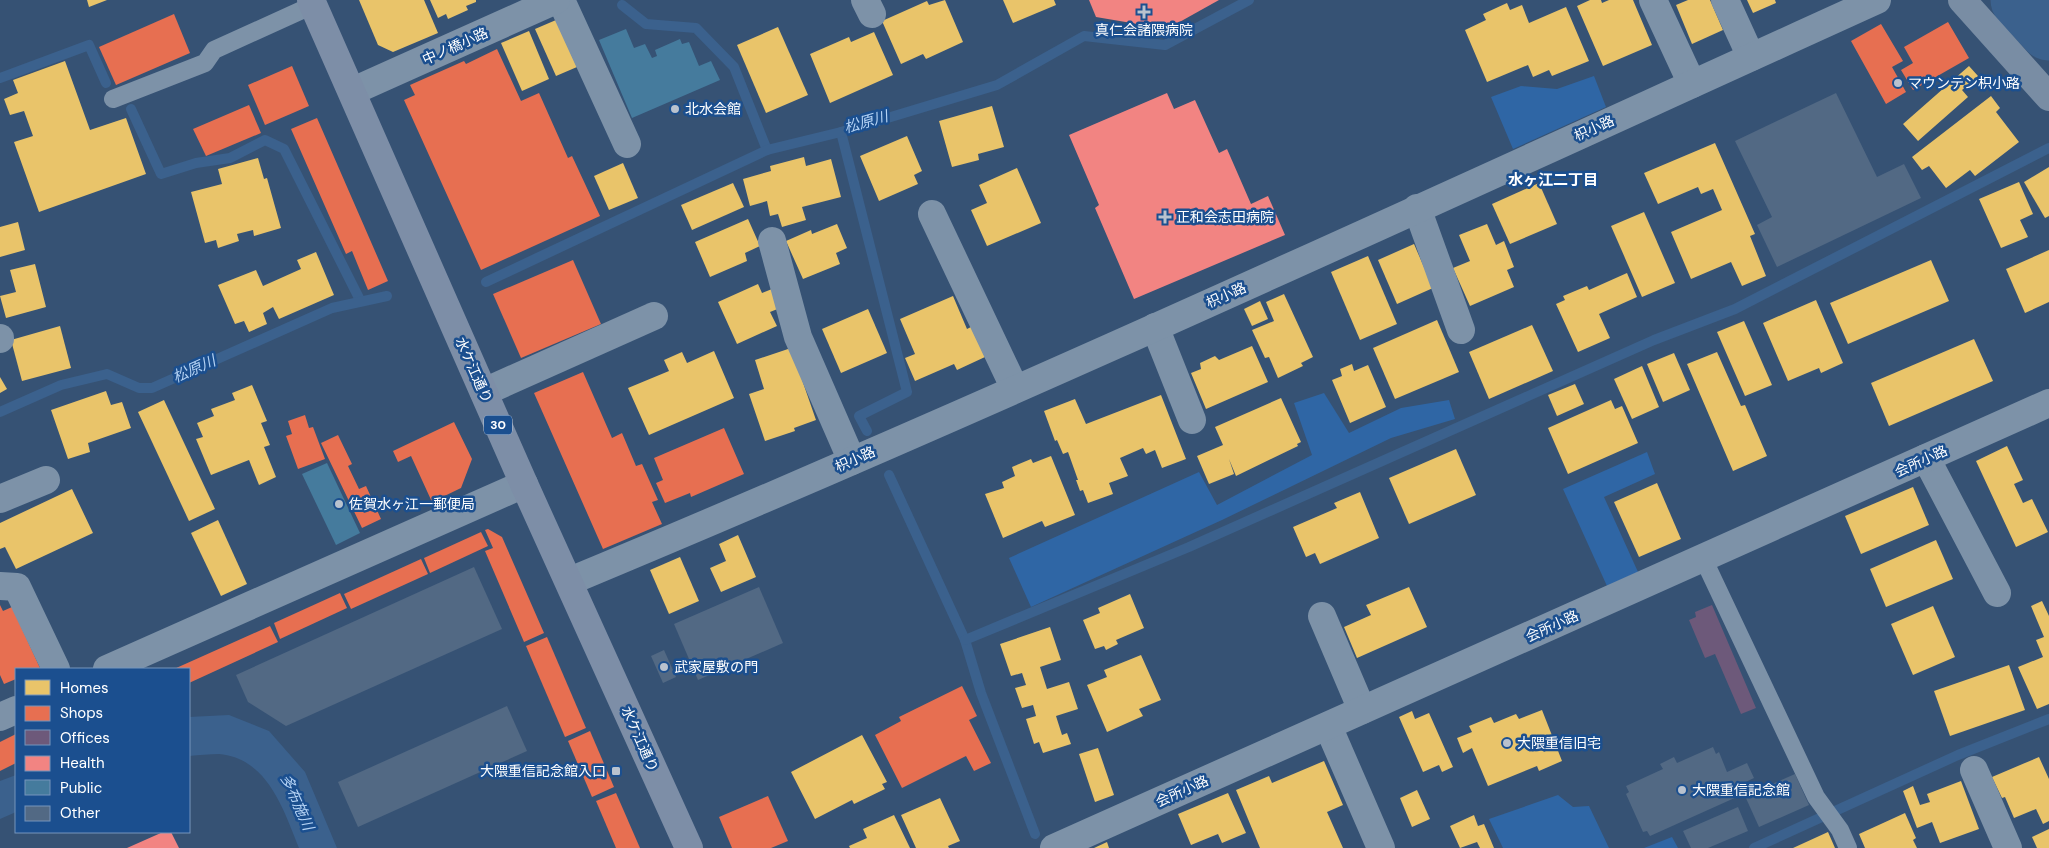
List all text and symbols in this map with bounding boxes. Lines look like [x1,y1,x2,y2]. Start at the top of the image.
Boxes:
marker: 真仁会諸隈病院 [1137,5,1151,19]
place label: 真仁会諸隈病院 [1095,21,1193,39]
street label: 中ノ橋小路 [419,24,491,68]
place label: マウンテン枳小路 [1908,74,2020,92]
marker: マウンテン枳小路 [1892,77,1904,89]
place label: 北水会館 [685,100,741,118]
marker: 北水会館 [669,103,681,115]
water label: 松原川 [842,106,892,138]
street label: 枳小路 [1571,111,1617,145]
district label: 水ヶ江二丁目 [1508,170,1598,190]
place label: 正和会志田病院 [1176,208,1274,226]
marker: 正和会志田病院 [1158,210,1172,224]
street label: 枳小路 [1203,278,1249,312]
street label: 水ケ江通り [452,334,496,406]
water label: 松原川 [169,350,220,387]
road number: 30 [484,416,512,434]
street label: 会所小路 [1892,441,1950,481]
street label: 枳小路 [832,442,878,476]
place label: 佐賀水ヶ江一郵便局 [349,495,475,513]
marker: 佐賀水ヶ江一郵便局 [333,498,345,510]
street label: 会所小路 [1523,606,1581,646]
place label: 武家屋敷の門 [674,658,758,676]
marker: 武家屋敷の門 [658,661,670,673]
legend [15,668,190,833]
text: Homes [60,678,109,698]
text: Shops [60,703,103,723]
street label: 水ケ江通り [618,703,662,775]
text: Offices [60,728,110,748]
place label: 大隈重信旧宅 [1517,734,1601,752]
marker: 大隈重信旧宅 [1501,737,1513,749]
text: Health [60,753,105,773]
place label: 大隈重信記念館入口 [480,762,606,780]
marker: 大隈重信記念館入口 [610,765,622,777]
water label: 多布施川 [276,771,319,835]
street label: 会所小路 [1153,771,1211,811]
text: Public [60,778,102,798]
place label: 大隈重信記念館 [1692,781,1790,799]
marker: 大隈重信記念館 [1676,784,1688,796]
text: Other [60,803,101,823]

